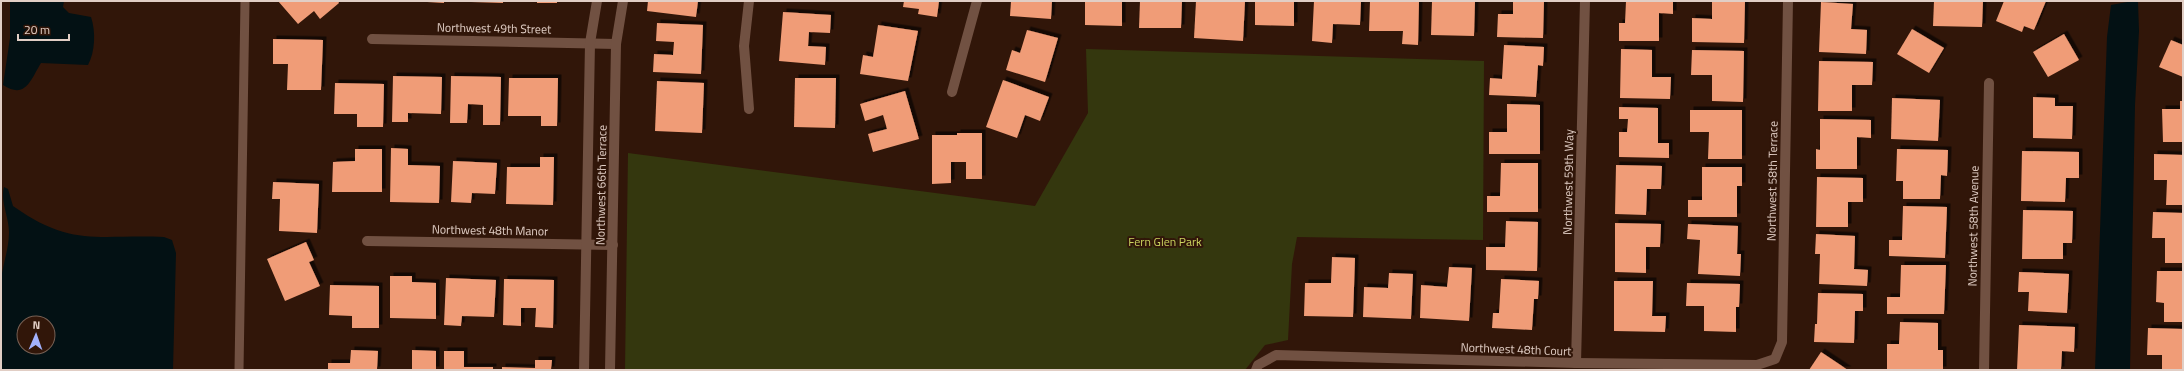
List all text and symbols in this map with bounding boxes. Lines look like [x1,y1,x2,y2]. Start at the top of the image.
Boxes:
scale bar [18,16,69,42]
street label: Northwest 49th Street [437,18,552,39]
text: 20 m [24,20,50,39]
street label: Northwest 58th Terrace [1761,121,1783,241]
street label: Northwest 66th Terrace [590,125,612,245]
street label: Northwest 59th Way [1558,129,1578,235]
street label: Northwest 58th Avenue [1962,165,1984,287]
street label: Northwest 48th Manor [432,219,548,241]
park label: Fern Glen Park [1128,232,1202,251]
north arrow [16,315,56,355]
text: N [32,317,40,333]
street label: Northwest 48th Court [1460,338,1573,360]

